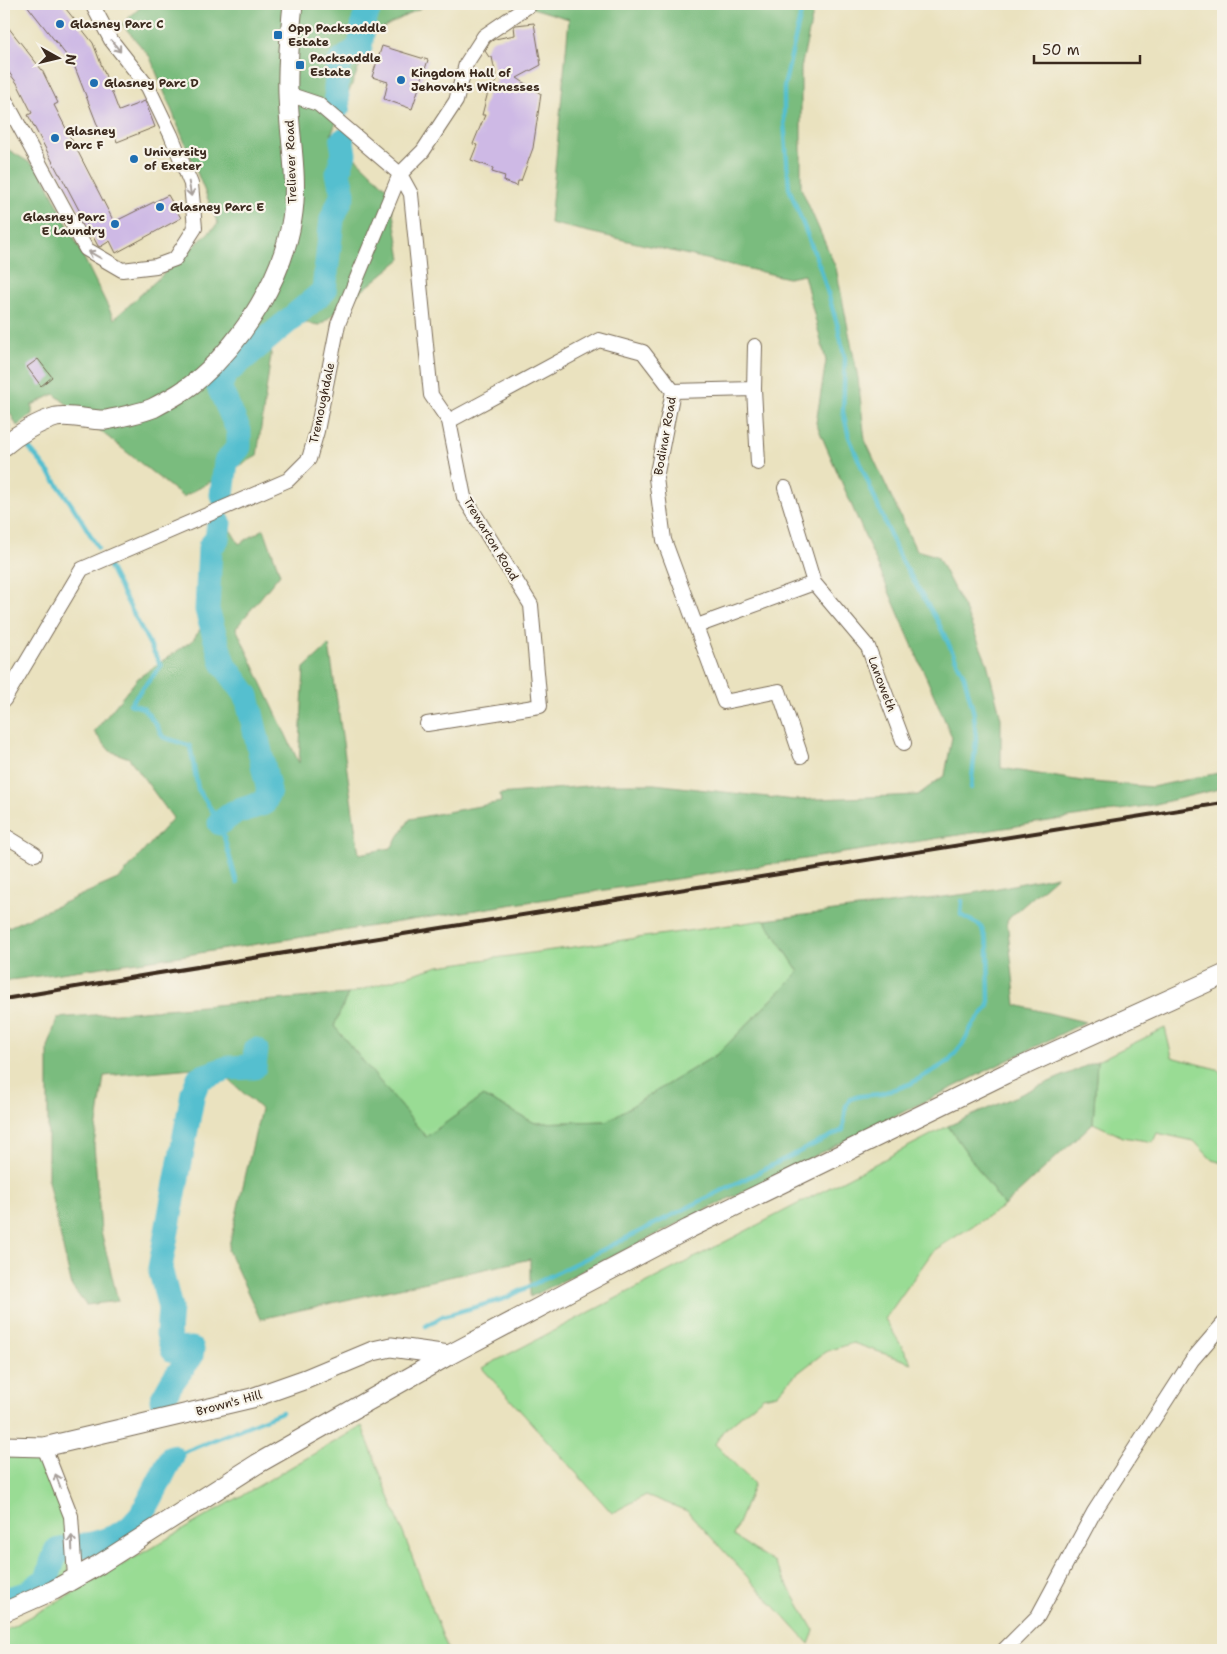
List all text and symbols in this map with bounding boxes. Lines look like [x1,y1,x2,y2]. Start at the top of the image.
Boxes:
place label: Glasney Parc C [70,16,164,32]
marker: Glasney Parc C [54,18,66,30]
place label: Opp Packsaddle Estate [288,20,387,50]
marker: Opp Packsaddle Estate [272,29,284,41]
north arrow [32,32,82,82]
scale bar [1034,32,1141,64]
one-way arrow [110,39,121,52]
text: 50 m [1042,40,1080,60]
place label: Packsaddle Estate [310,50,381,80]
text: N [61,53,81,67]
marker: Packsaddle Estate [294,59,306,71]
place label: Kingdom Hall of Jehovah's Witnesses [411,65,539,95]
marker: Kingdom Hall of Jehovah's Witnesses [395,74,407,86]
place label: Glasney Parc D [104,75,199,91]
marker: Glasney Parc D [88,77,100,89]
street label: Treliever Road [282,119,300,204]
place label: Glasney Parc F [65,123,116,153]
marker: Glasney Parc F [49,132,61,144]
place label: University of Exeter [144,144,207,174]
marker: University of Exeter [128,153,140,165]
one-way arrow [186,180,196,196]
place label: Glasney Parc E [170,199,264,215]
marker: Glasney Parc E [154,201,166,213]
place label: Glasney Parc E Laundry [23,209,105,239]
marker: Glasney Parc E Laundry [109,218,121,230]
one-way arrow [88,249,103,259]
street label: Tremoughdale [306,361,338,445]
street label: Bodinar Road [650,395,680,477]
street label: Trewarton Road [460,494,522,584]
street label: Lanoweth [864,654,900,714]
street label: Brown's Hill [194,1386,264,1420]
one-way arrow [53,1474,62,1490]
one-way arrow [68,1535,77,1551]

